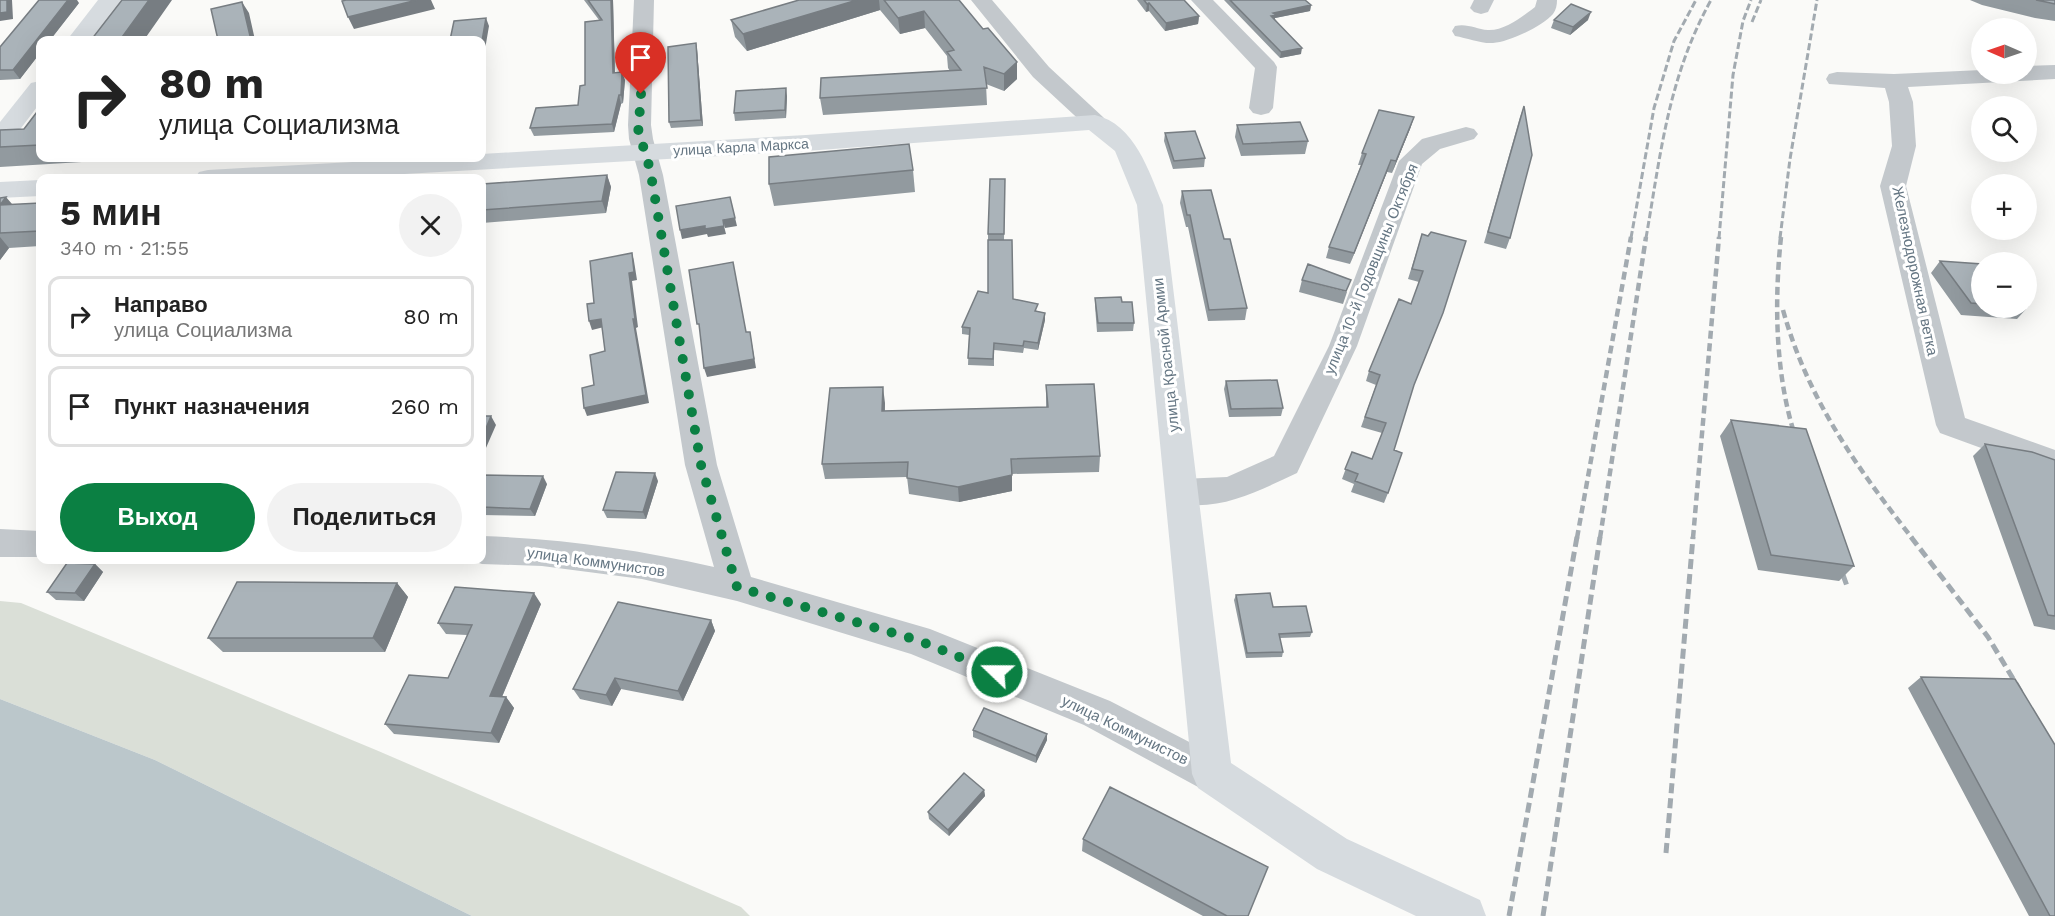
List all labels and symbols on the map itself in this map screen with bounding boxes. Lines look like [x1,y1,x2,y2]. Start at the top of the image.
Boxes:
north arrow [1971,18,2037,84]
pin [615,32,666,94]
street label: улица Карла Маркса [673,135,809,159]
street label: улица 10-й Годовщины Октября [1320,161,1422,377]
street label: Железнодорожная ветка [1888,185,1942,358]
street label: улица Красной Армии [1149,277,1183,433]
street label: улица Коммунистов [526,543,666,581]
position arrow [965,640,1029,704]
street label: улица Коммунистов [1059,691,1191,769]

